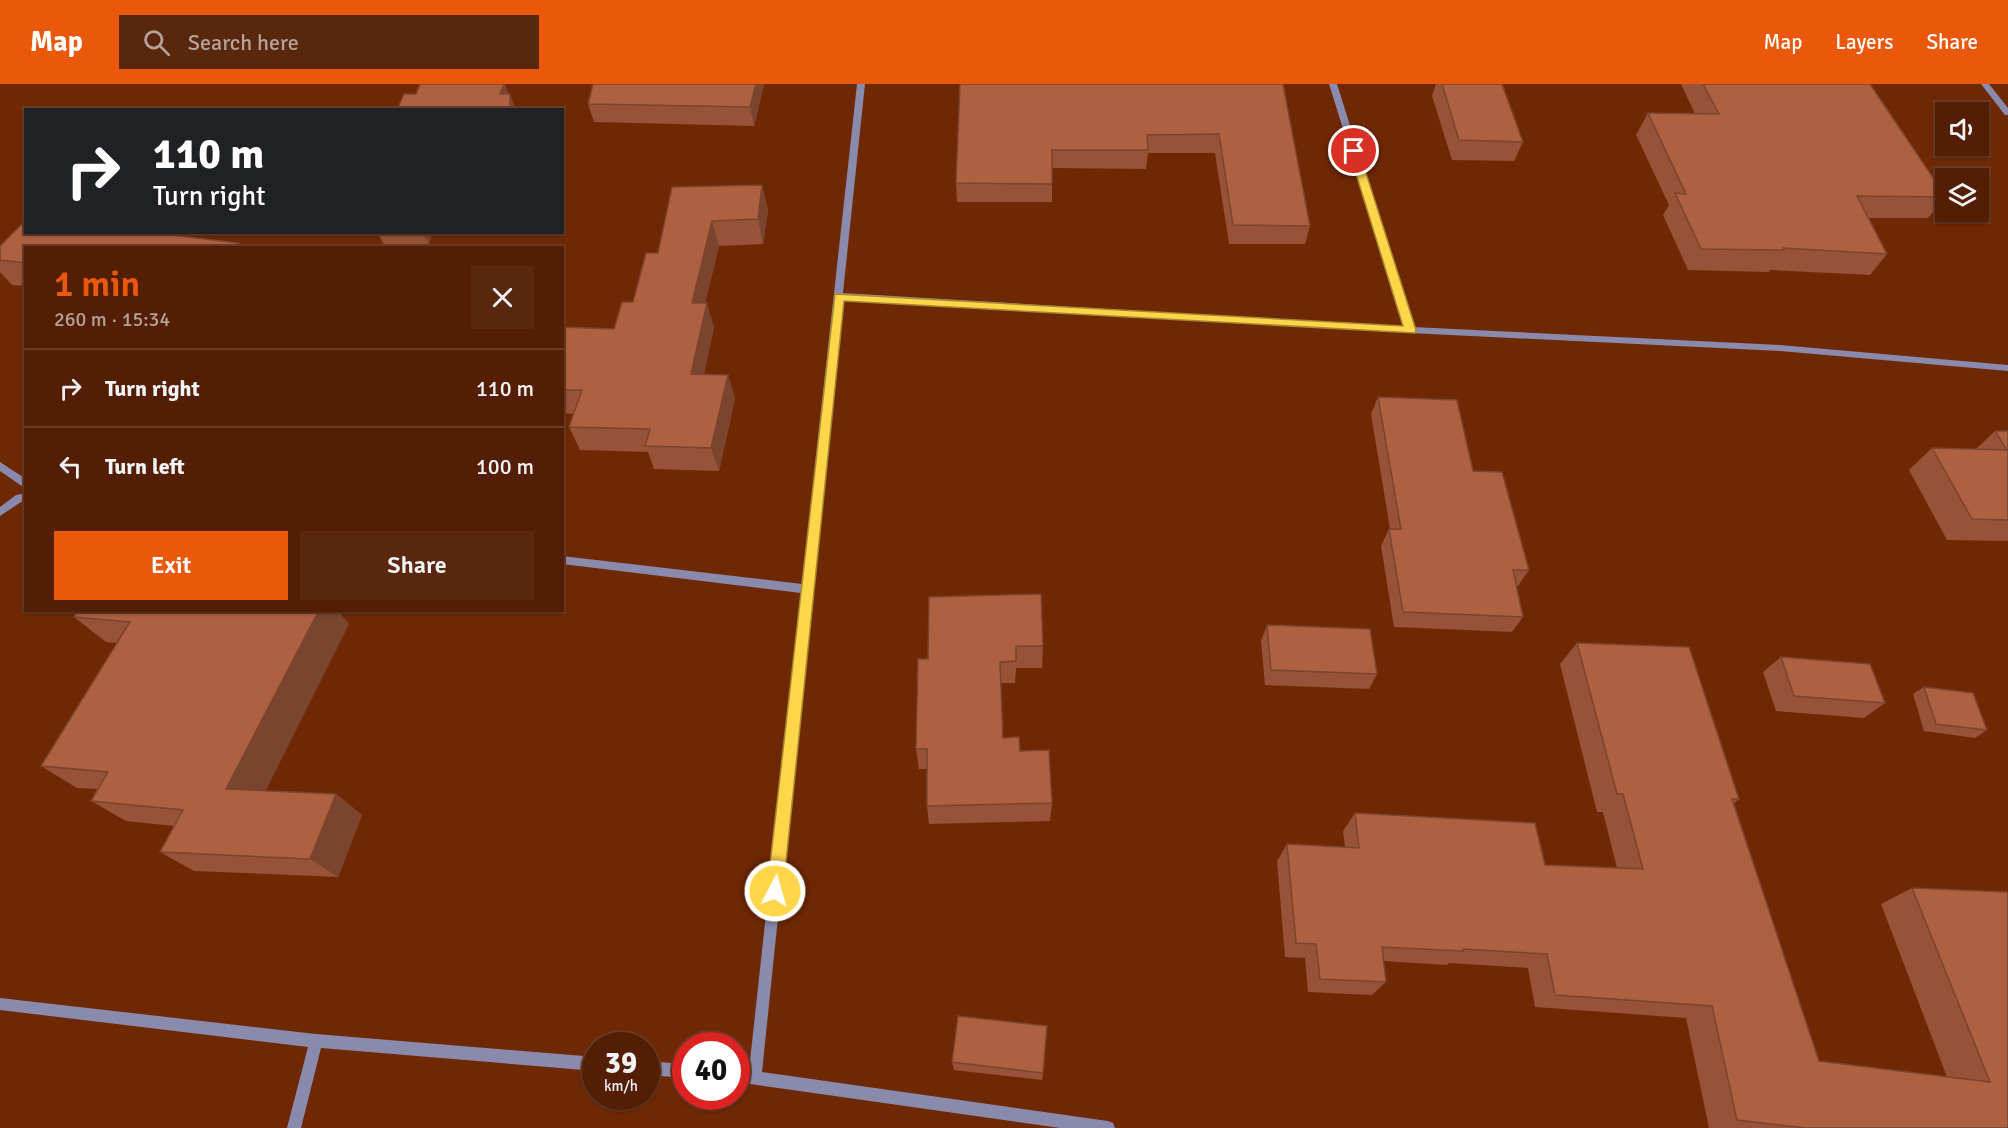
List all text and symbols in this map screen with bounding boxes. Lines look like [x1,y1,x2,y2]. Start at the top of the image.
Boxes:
search box [119,15,539,69]
text: Map [30,25,83,59]
icon: search [140,26,173,59]
text: Search here [188,29,299,56]
text: Map [1764,29,1802,55]
text: Layers [1835,29,1893,55]
text: Share [1926,29,1978,55]
map controls [1935,102,1989,222]
button: sound [1935,102,1989,156]
pin [1328,125,1379,176]
text: 110 m [153,129,264,180]
icon: right [54,132,132,210]
icon: arrive [1337,134,1370,167]
button: layers [1935,168,1989,222]
text: Turn right [153,180,266,213]
text: 1 min [54,262,140,307]
button: close [471,266,534,329]
text: 260 m · 15:34 [54,307,170,332]
icon: right [54,372,87,405]
text: Turn right [105,375,200,402]
text: 110 m [476,375,534,402]
icon: left [54,450,87,483]
text: Turn left [105,453,185,480]
text: 100 m [476,453,534,480]
button: Exit [54,531,288,600]
button: Share [300,531,534,600]
position arrow [743,859,807,923]
speed limit sign: 40 [672,1032,750,1110]
text: 39 [605,1045,637,1082]
text: km/h [604,1077,638,1095]

